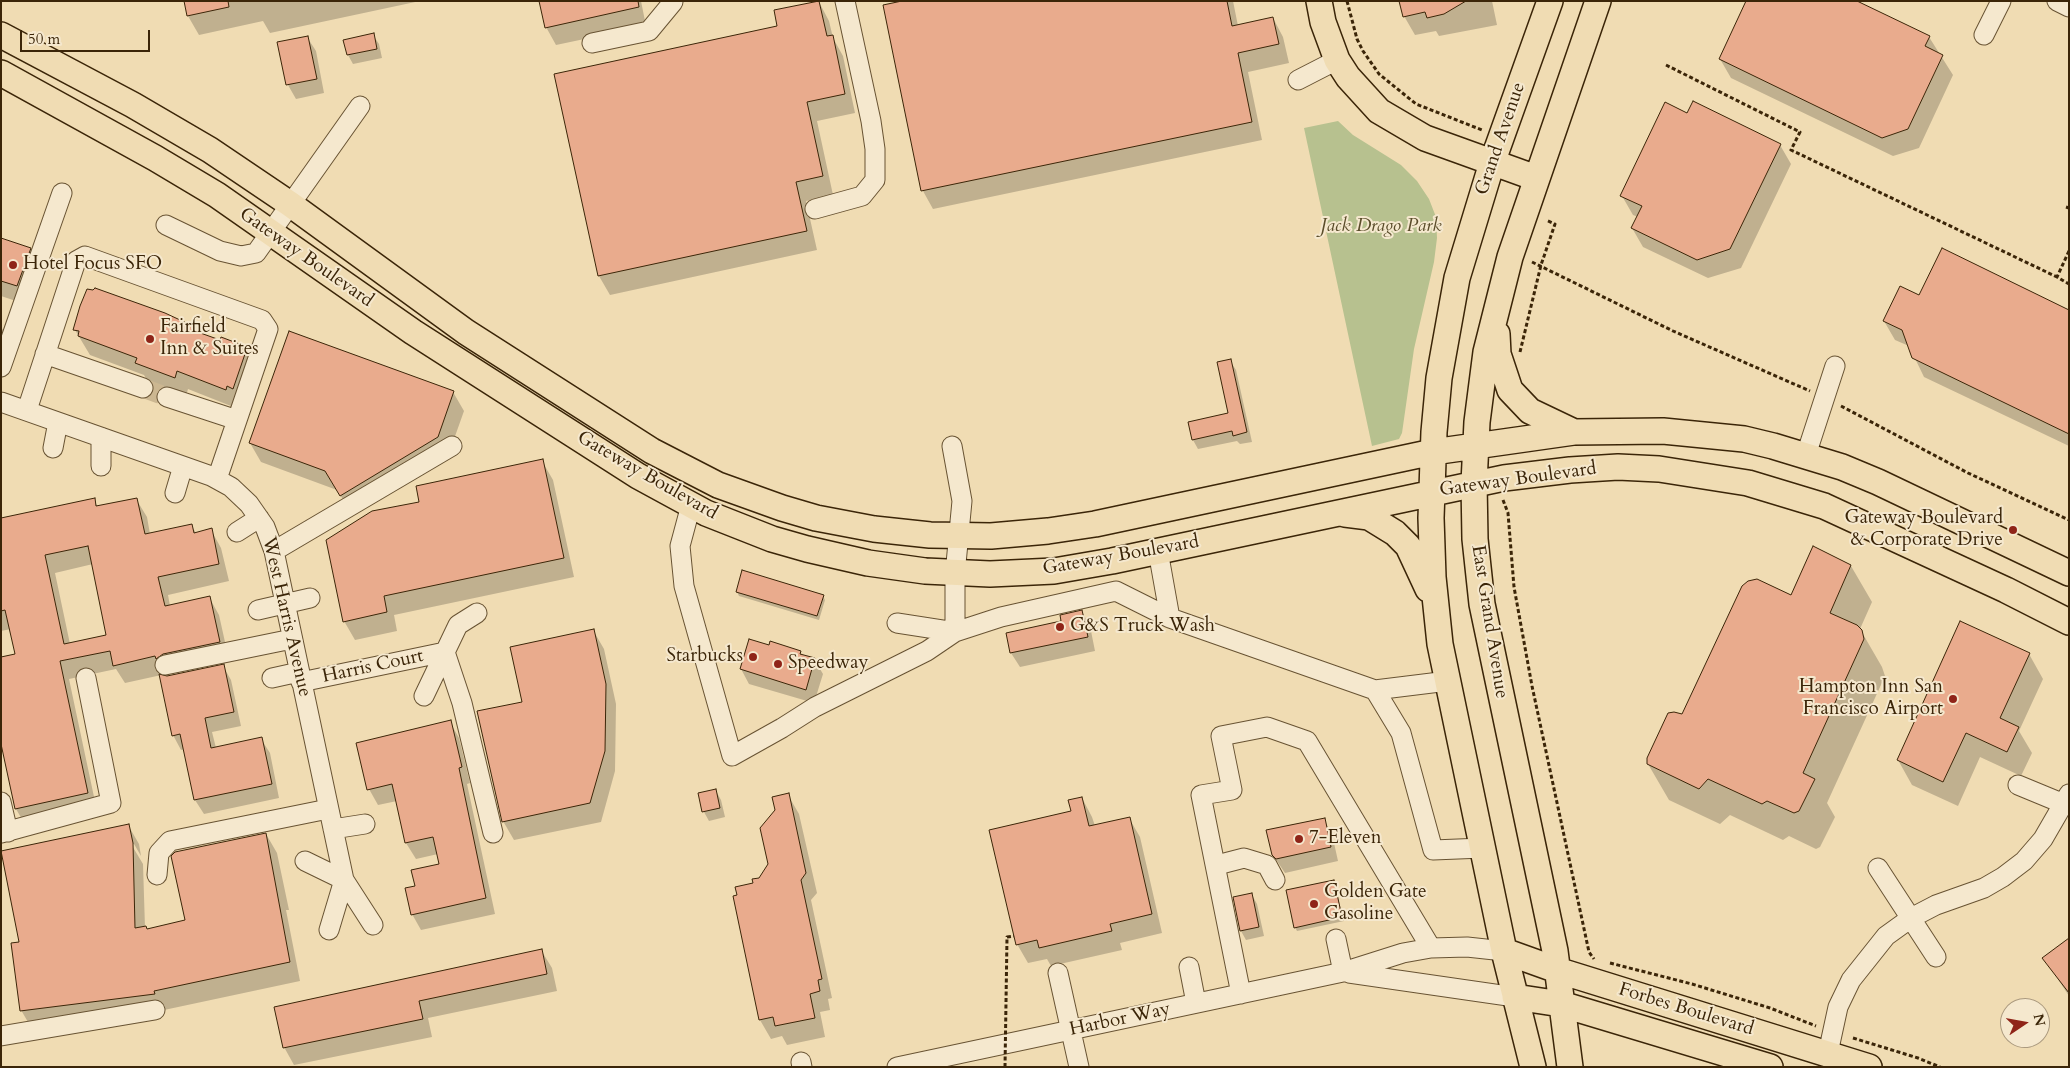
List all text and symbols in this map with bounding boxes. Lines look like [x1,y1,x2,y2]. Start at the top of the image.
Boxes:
scale bar [22,20,152,52]
text: 50 m [28,29,60,49]
street label: Grand Avenue [1471,80,1531,198]
street label: Gateway Boulevard [235,203,377,313]
park label: Jack Drago Park [1320,216,1442,238]
place label: Hotel Focus SFO [23,254,162,276]
marker: Hotel Focus SFO [7,259,19,271]
place label: Fairfield Inn & Suites [160,317,259,361]
marker: Fairfield Inn & Suites [144,333,156,345]
street label: Gateway Boulevard [573,427,721,525]
street label: Gateway Boulevard [1438,458,1598,502]
place label: Gateway Boulevard & Corporate Drive [1845,508,2003,552]
marker: Gateway Boulevard & Corporate Drive [2007,524,2019,536]
street label: Gateway Boulevard [1041,531,1201,581]
street label: West Harris Avenue [257,535,315,699]
street label: East Grand Avenue [1466,544,1512,700]
place label: G&S Truck Wash [1070,616,1215,638]
marker: G&S Truck Wash [1054,621,1066,633]
street label: Harris Court [320,645,426,689]
place label: Starbucks [667,646,743,668]
marker: Starbucks [747,651,759,663]
place label: Speedway [788,653,868,675]
marker: Speedway [772,658,784,670]
place label: Hampton Inn San Francisco Airport [1799,677,1943,721]
marker: Hampton Inn San Francisco Airport [1947,693,1959,705]
place label: 7-Eleven [1309,828,1381,850]
marker: 7-Eleven [1293,833,1305,845]
place label: Golden Gate Gasoline [1324,882,1427,926]
marker: Golden Gate Gasoline [1308,898,1320,910]
street label: Forbes Boulevard [1616,979,1756,1041]
street label: Harbor Way [1067,998,1173,1042]
north arrow [2000,998,2050,1048]
text: N [2029,1012,2050,1028]

